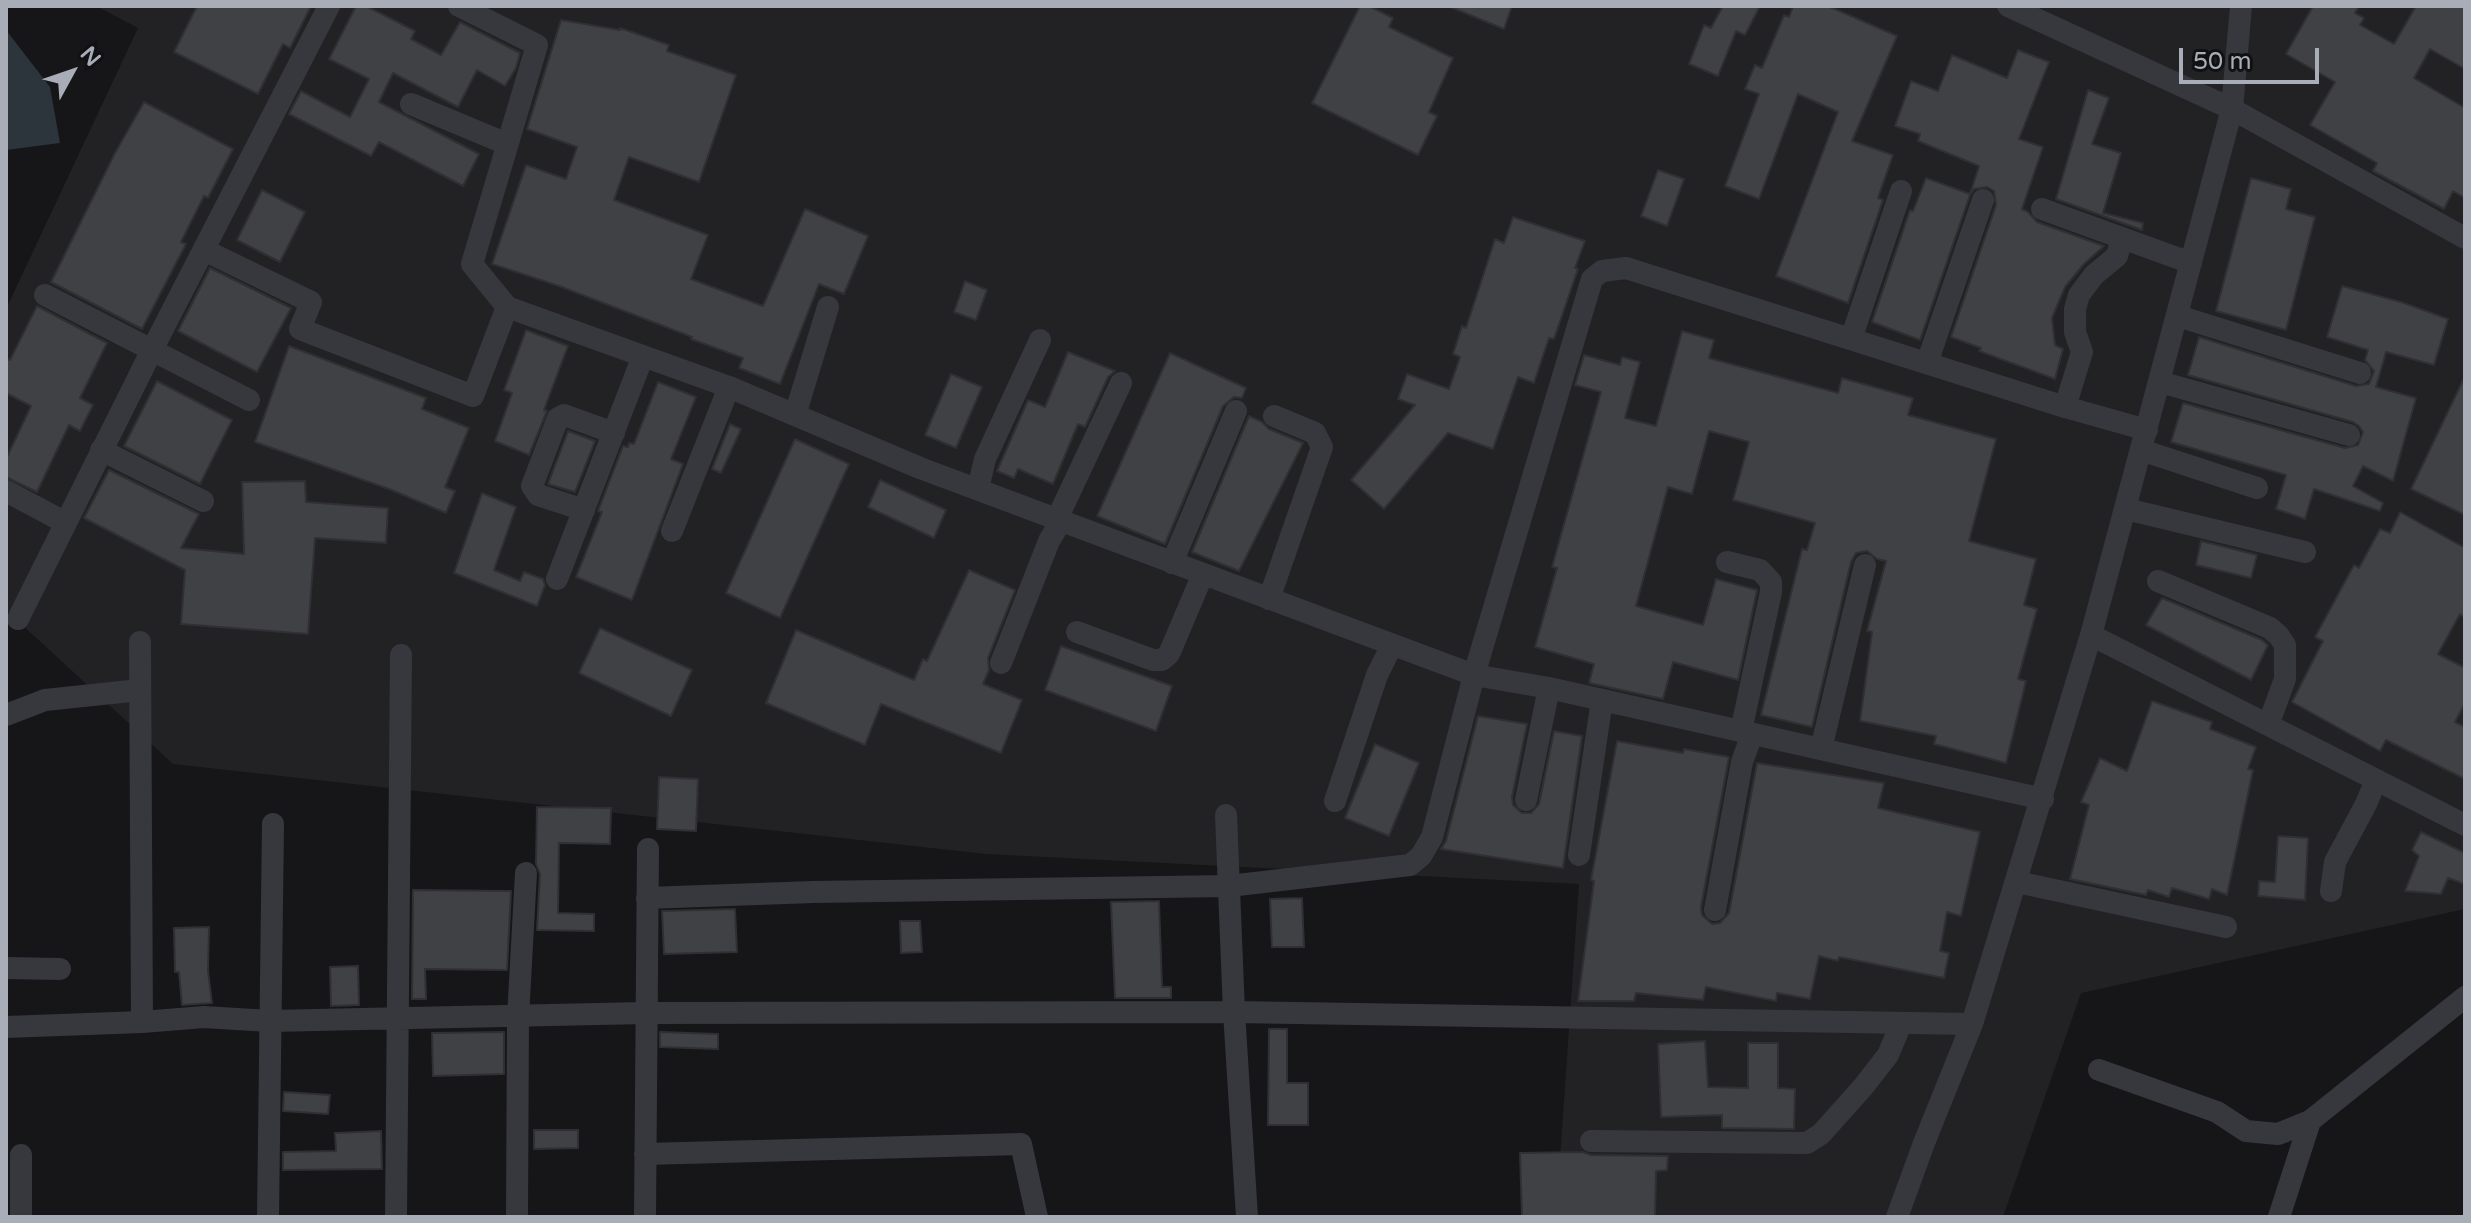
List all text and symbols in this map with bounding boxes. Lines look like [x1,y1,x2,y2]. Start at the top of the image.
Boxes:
north arrow [32,32,112,112]
scale bar [2183,32,2323,82]
text: N [75,41,106,72]
text: 50 m [2193,47,2251,76]

